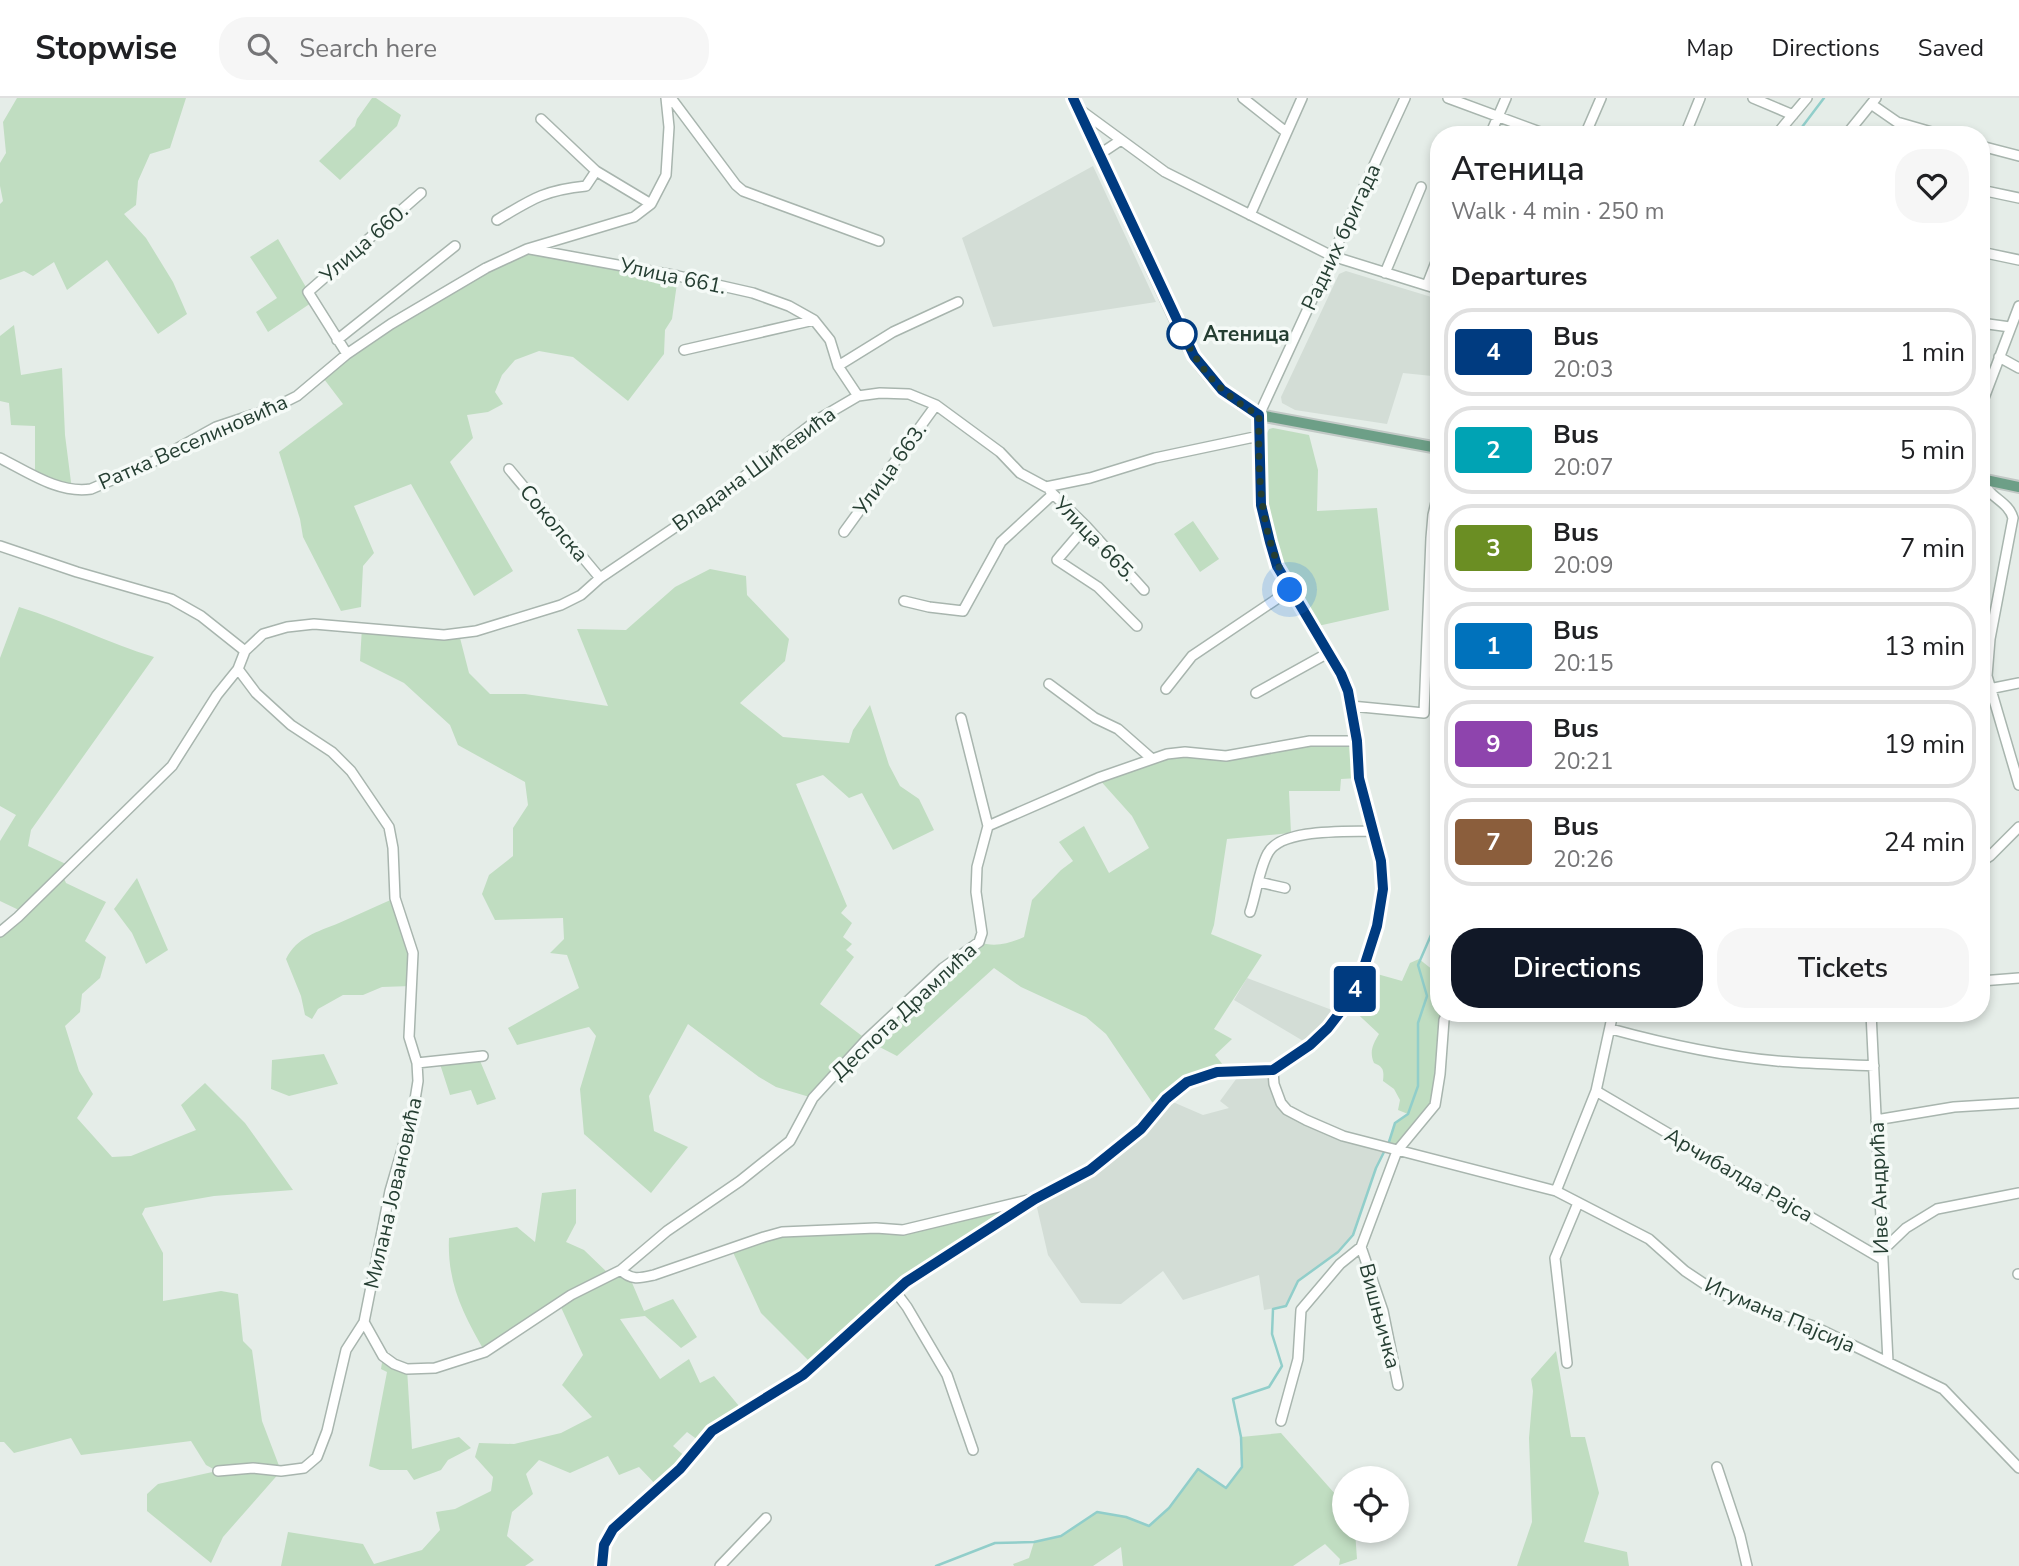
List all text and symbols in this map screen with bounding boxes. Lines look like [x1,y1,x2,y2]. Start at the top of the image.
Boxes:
search box [219,17,709,80]
text: Stopwise [35,26,177,71]
icon: search [243,29,281,67]
text: Search here [299,31,437,66]
text: Map [1686,32,1733,64]
text: Directions [1771,32,1880,64]
text: Saved [1918,32,1984,64]
text: Атеница [1451,147,1585,192]
button: heart [1895,149,1969,223]
street label: Радних бригада [1295,159,1387,315]
text: Walk · 4 min · 250 m [1451,196,1664,227]
street label: Улица 660. [313,197,414,290]
street label: Улица 661. [616,251,729,301]
text: Departures [1451,259,1587,294]
marker: Атеница [1167,319,1197,349]
text: Bus [1553,319,1599,354]
place label: Атеница [1203,320,1290,348]
text: 1 min [1900,335,1965,370]
text: 4 [1486,336,1501,368]
text: 20:03 [1553,354,1613,385]
street label: Ратка Веселиновића [94,388,292,496]
street label: Владана Шићевића [667,400,841,538]
street label: Улица 663. [846,417,933,522]
text: Bus [1553,417,1599,452]
text: 5 min [1900,433,1965,468]
text: 2 [1486,434,1501,466]
text: 20:07 [1553,452,1613,483]
street label: Соколска [513,478,595,568]
street label: Улица 665. [1047,490,1143,588]
text: Bus [1553,515,1599,550]
text: 7 min [1900,531,1965,566]
text: 3 [1486,532,1501,564]
text: 20:09 [1553,550,1613,581]
your location [1272,572,1307,607]
text: Bus [1553,613,1599,648]
text: 13 min [1884,629,1965,664]
text: 1 [1486,630,1501,662]
text: 20:15 [1553,648,1613,679]
text: Bus [1553,711,1599,746]
text: 19 min [1884,727,1965,762]
text: 9 [1486,728,1501,760]
text: 20:21 [1553,746,1613,777]
text: Bus [1553,809,1599,844]
text: 24 min [1884,825,1965,860]
text: 7 [1486,826,1501,858]
text: 20:26 [1553,844,1613,875]
button: Directions [1451,928,1703,1008]
button: Tickets [1717,928,1969,1008]
street label: Деспота Драмлића [825,936,983,1086]
line badge: 4 [1332,966,1378,1012]
text: 4 [1348,973,1362,1005]
street label: Милана Јовановића [357,1095,429,1291]
street label: Арчибалда Рајса [1660,1121,1818,1229]
street label: Иве Андрића [1863,1122,1895,1254]
street label: Вишњичка [1353,1260,1407,1372]
street label: Игумана Пајсија [1700,1271,1860,1359]
map controls [1332,1466,1409,1543]
button: locate [1332,1466,1409,1543]

